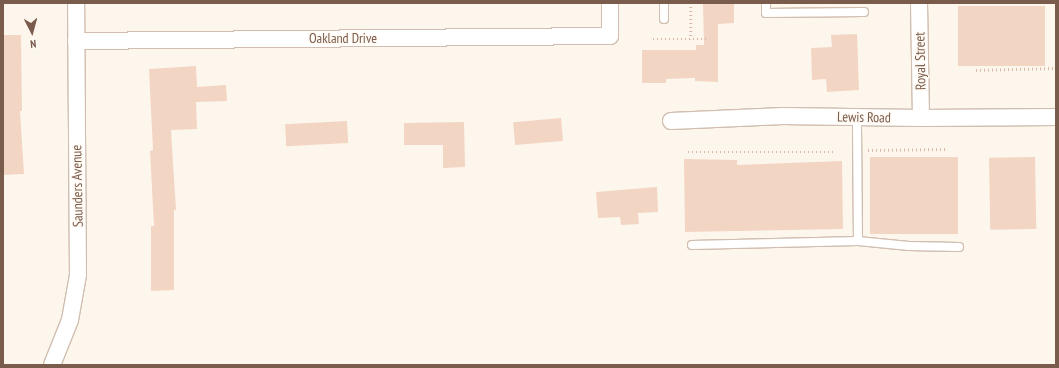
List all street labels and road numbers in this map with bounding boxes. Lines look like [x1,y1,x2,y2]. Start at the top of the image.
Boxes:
street label: Oakland Drive [309,30,377,46]
street label: Royal Street [911,32,929,90]
street label: Lewis Road [837,108,891,126]
street label: Saunders Avenue [68,145,86,227]

